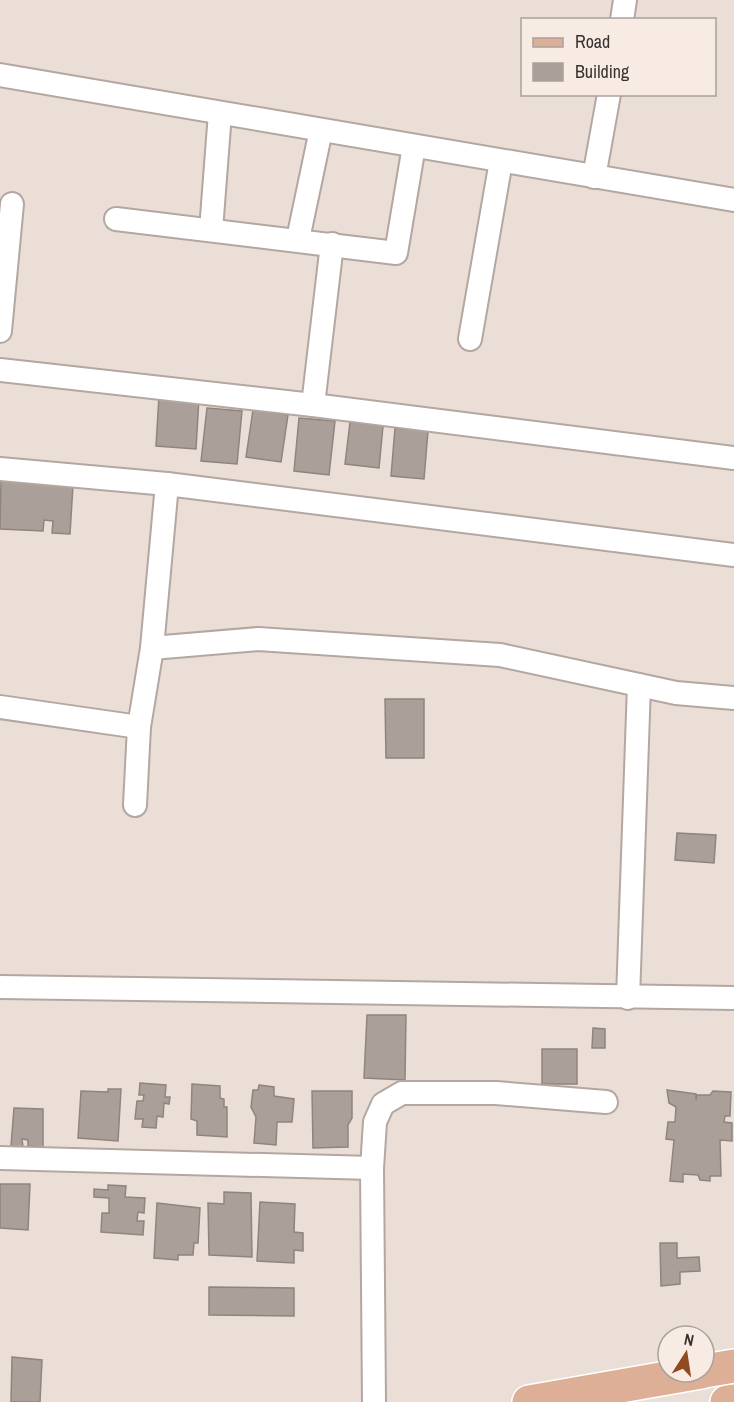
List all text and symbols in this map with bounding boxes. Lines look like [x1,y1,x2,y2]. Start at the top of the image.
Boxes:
legend [521,18,716,96]
text: Road [575,29,610,54]
text: Building [575,59,630,84]
north arrow [656,1324,716,1384]
text: N [682,1328,696,1351]

